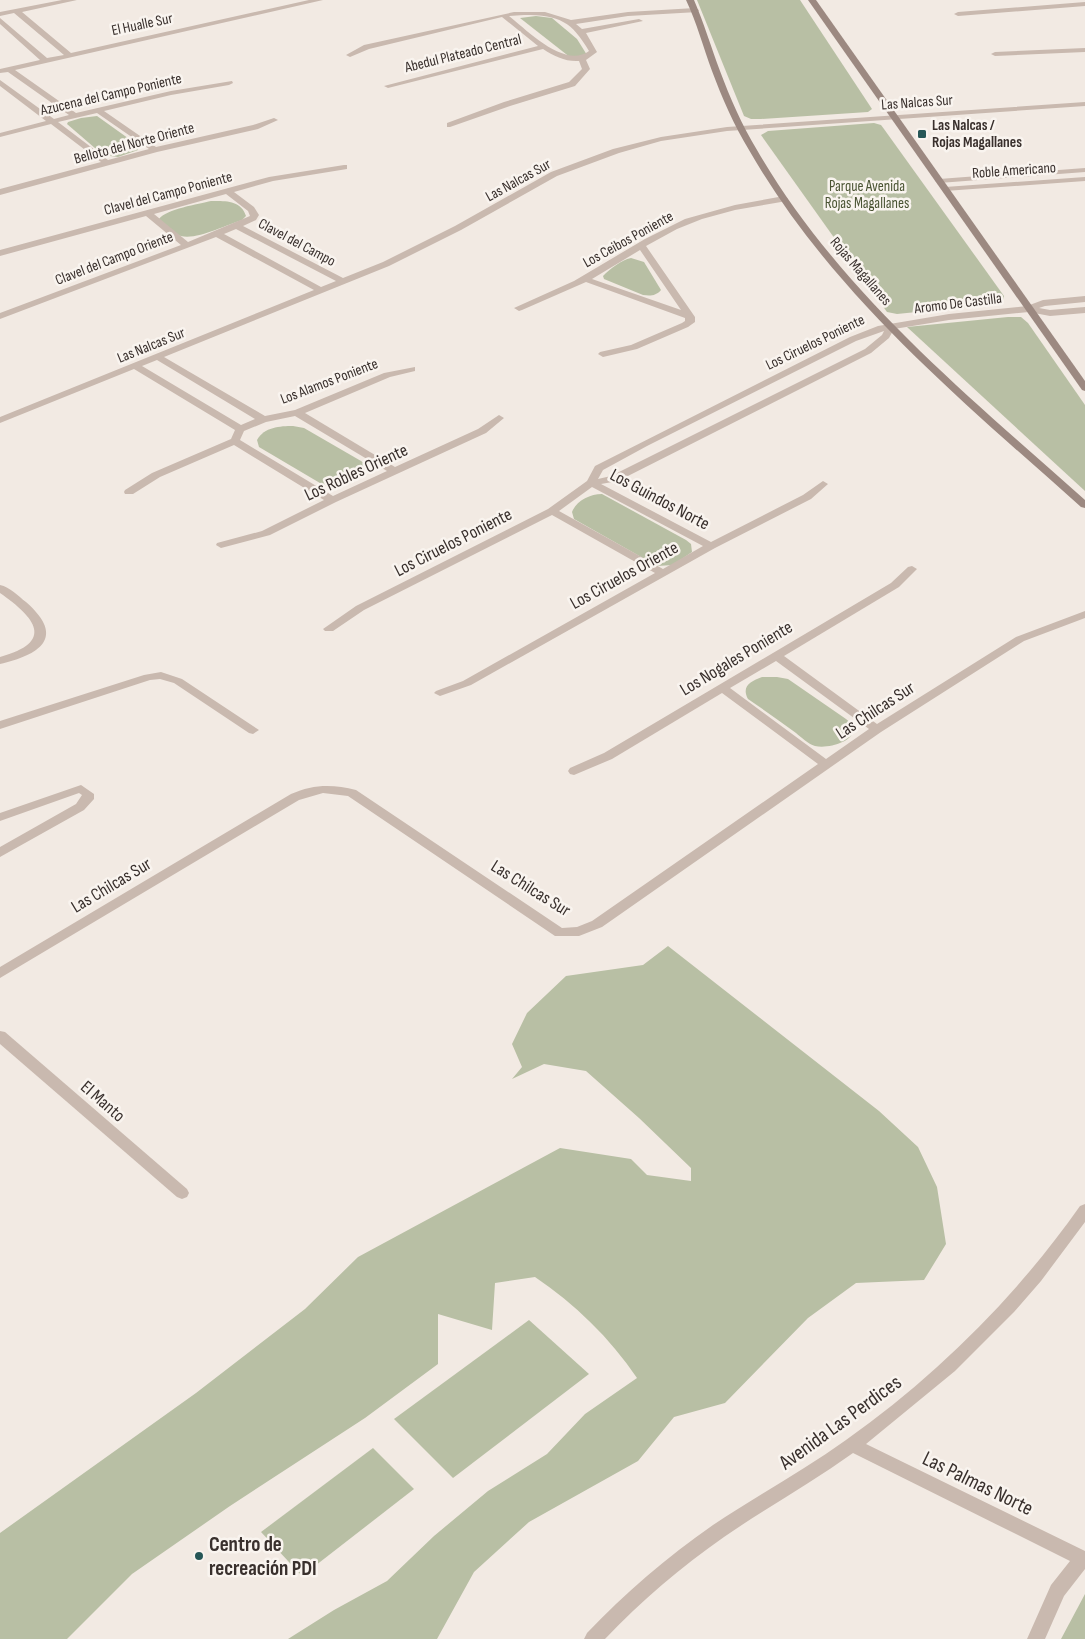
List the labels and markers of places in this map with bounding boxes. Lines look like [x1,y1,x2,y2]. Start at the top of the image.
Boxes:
place label: Las Nalcas / Rojas Magallanes [932,116,1022,152]
marker: Las Nalcas / Rojas Magallanes [916,128,928,140]
place label: Centro de recreación PDI [209,1532,317,1581]
marker: Centro de recreación PDI [193,1550,205,1562]

